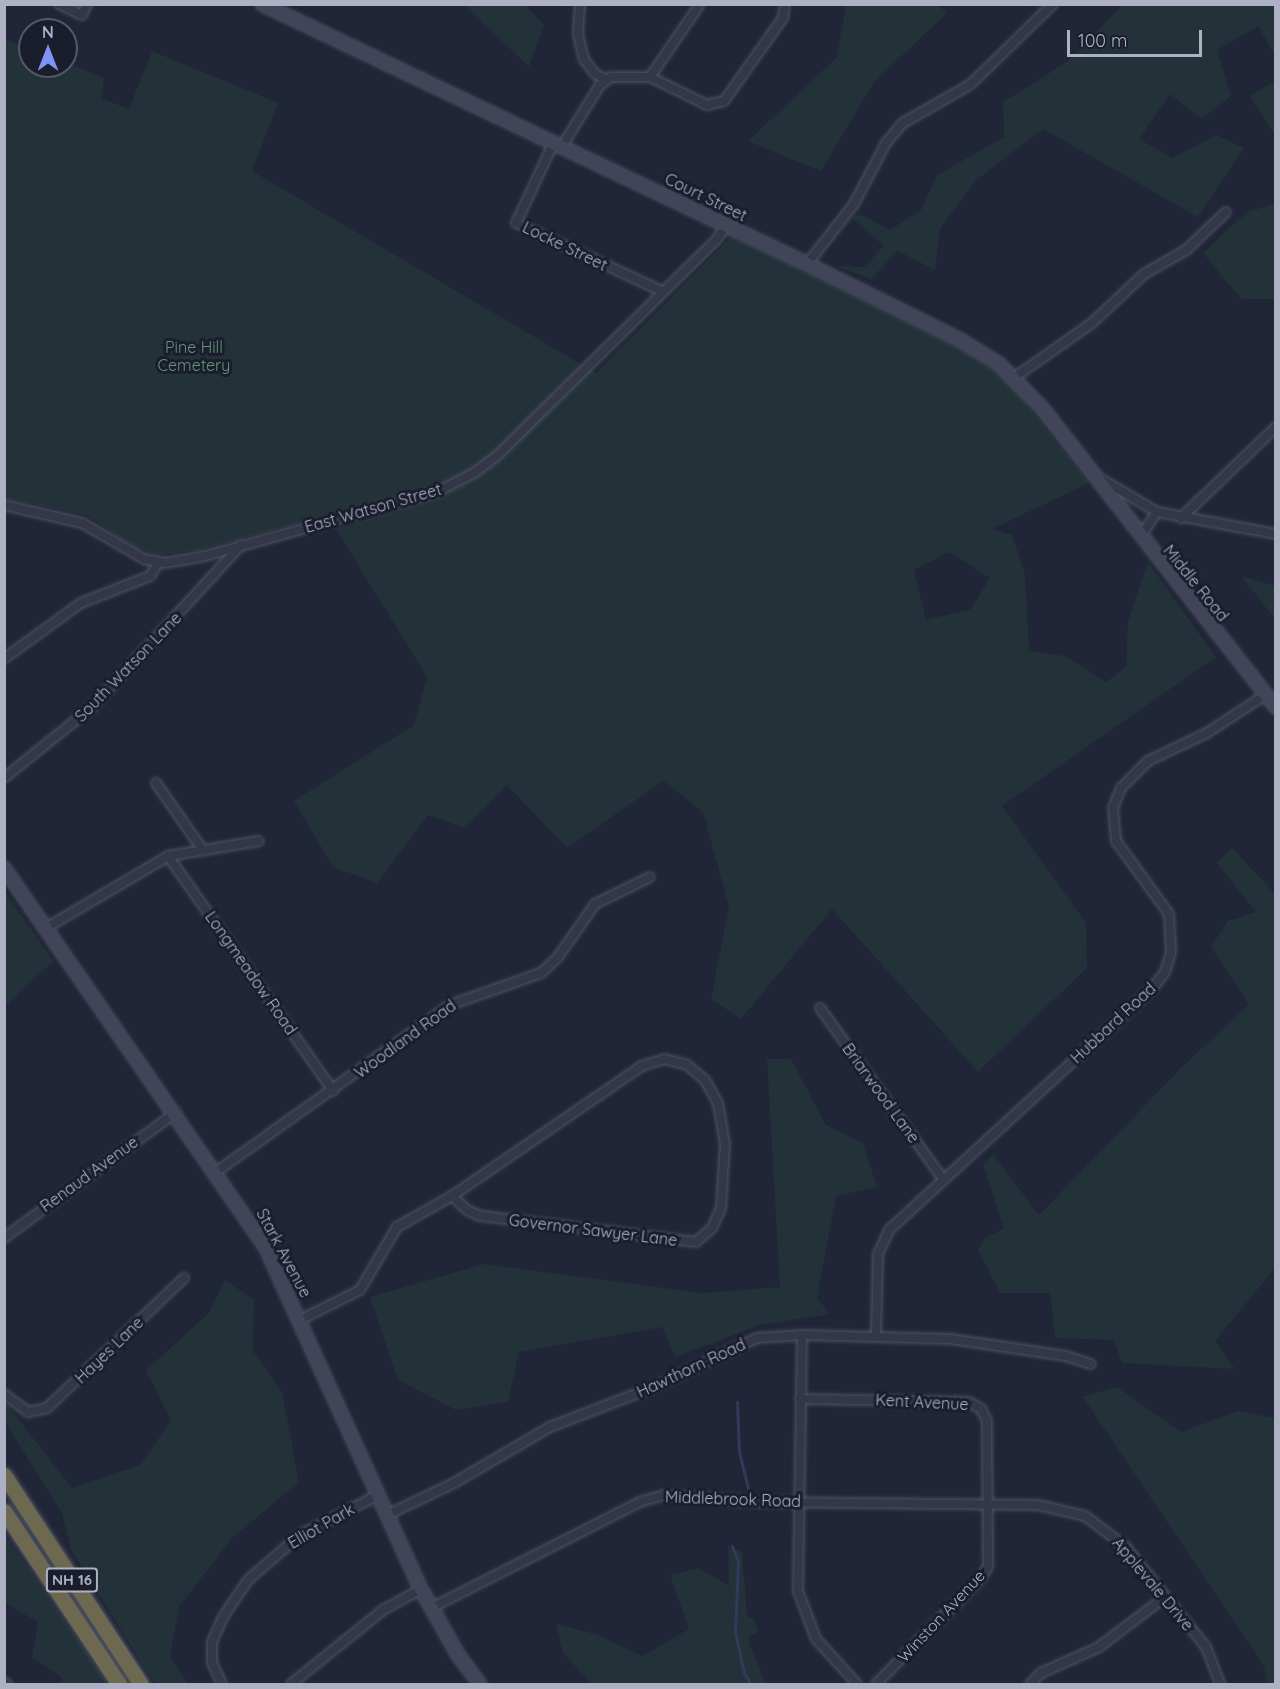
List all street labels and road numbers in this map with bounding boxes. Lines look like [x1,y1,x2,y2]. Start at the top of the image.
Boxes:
street label: Court Street [662,169,750,225]
street label: Locke Street [520,217,610,275]
street label: East Watson Street [302,479,444,537]
street label: Middle Road [1159,541,1233,625]
street label: South Watson Lane [71,608,185,726]
street label: Longmeadow Road [201,908,301,1038]
street label: Hubbard Road [1066,979,1160,1067]
street label: Woodland Road [351,996,459,1082]
street label: Briarwood Lane [838,1039,924,1147]
street label: Renaud Avenue [36,1132,142,1216]
street label: Stark Avenue [253,1205,315,1301]
street label: Governor Sawyer Lane [508,1210,678,1250]
street label: Hayes Lane [71,1313,147,1387]
street label: Hawthorn Road [634,1334,748,1402]
street label: Kent Avenue [875,1390,969,1414]
street label: Middlebrook Road [665,1487,801,1511]
street label: Elliot Park [285,1499,357,1553]
street label: Applevale Drive [1108,1533,1198,1635]
street label: Winston Avenue [893,1566,989,1666]
road number: NH 16 [45,1568,99,1592]

